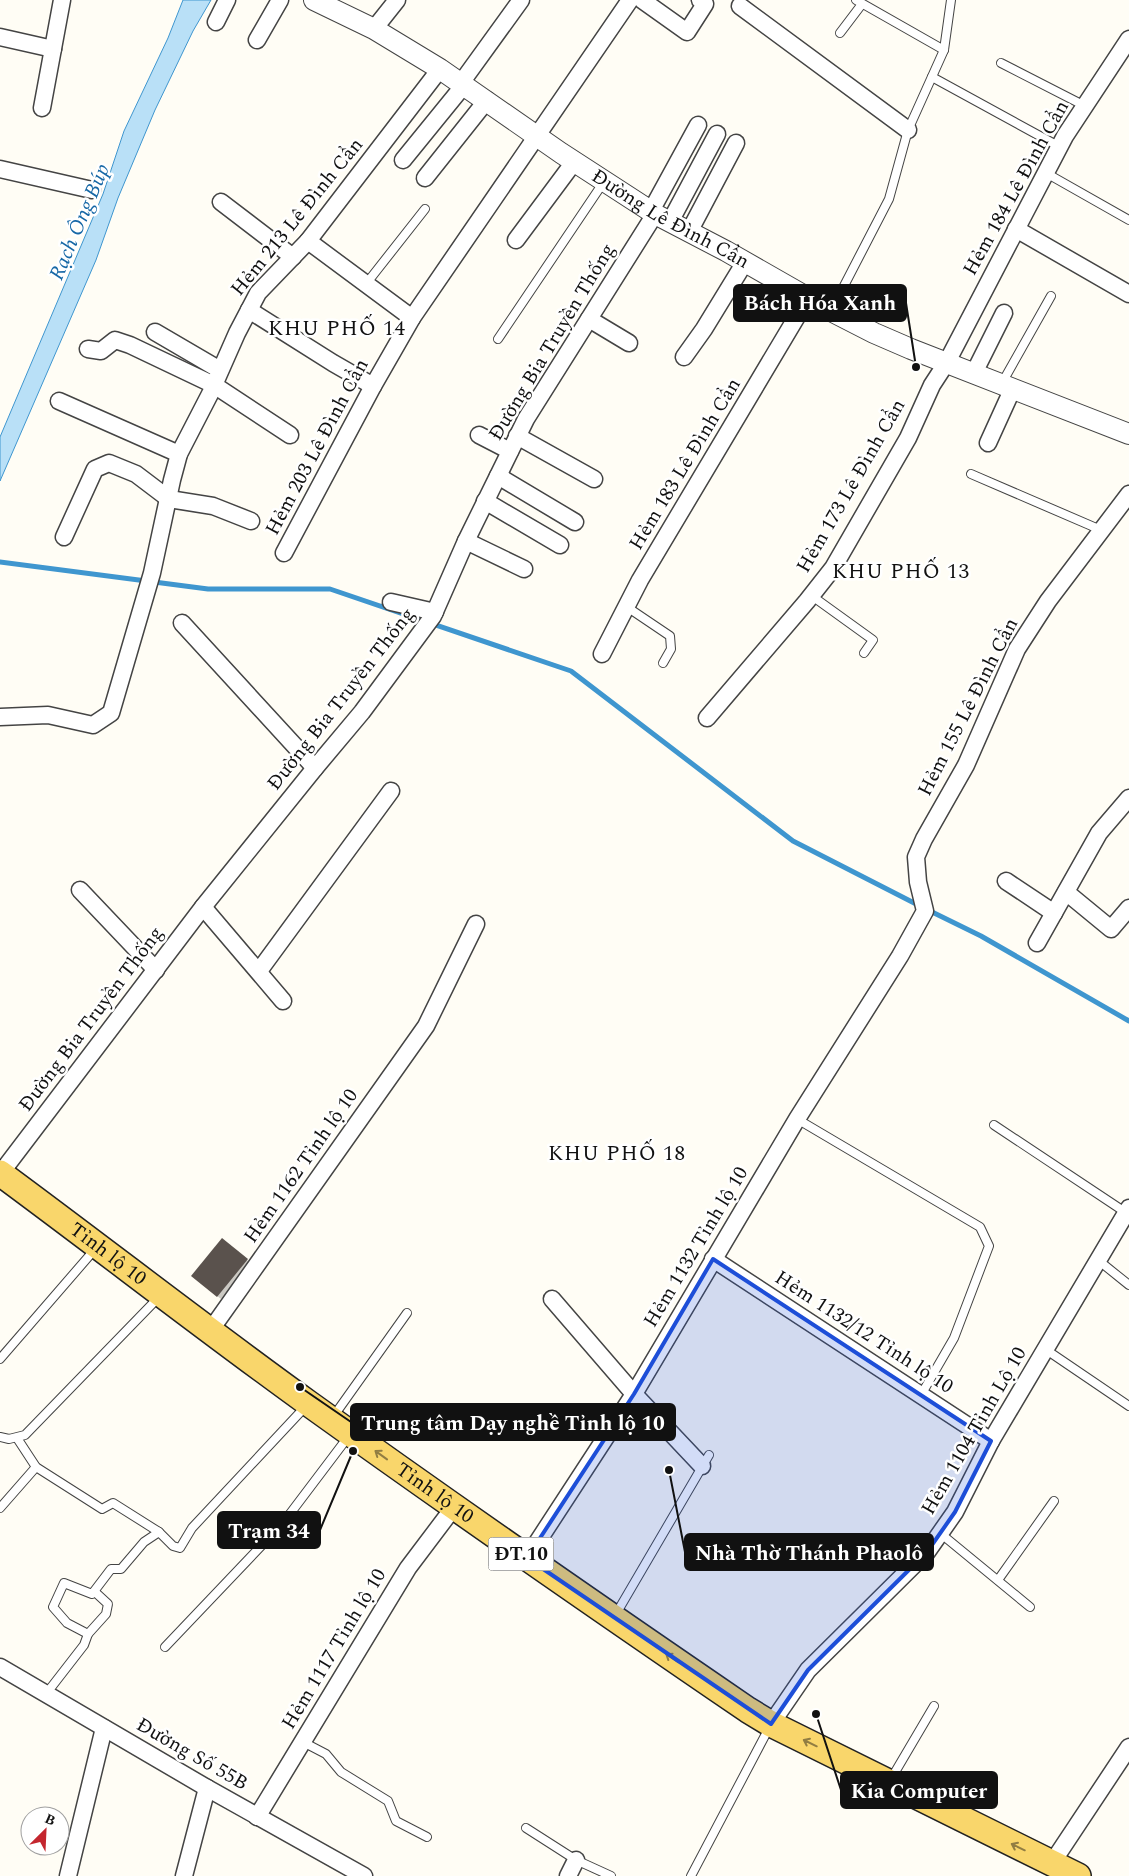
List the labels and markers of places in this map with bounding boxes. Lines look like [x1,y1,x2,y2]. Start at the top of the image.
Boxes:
callout: Bách Hóa Xanh [734,285,906,321]
callout: Trung tâm Dạy nghề Tỉnh lộ 10 [351,1404,675,1440]
callout: Trạm 34 [218,1512,320,1548]
callout: Nhà Thờ Thánh Phaolô [685,1534,933,1570]
callout: Kia Computer [841,1772,997,1808]

